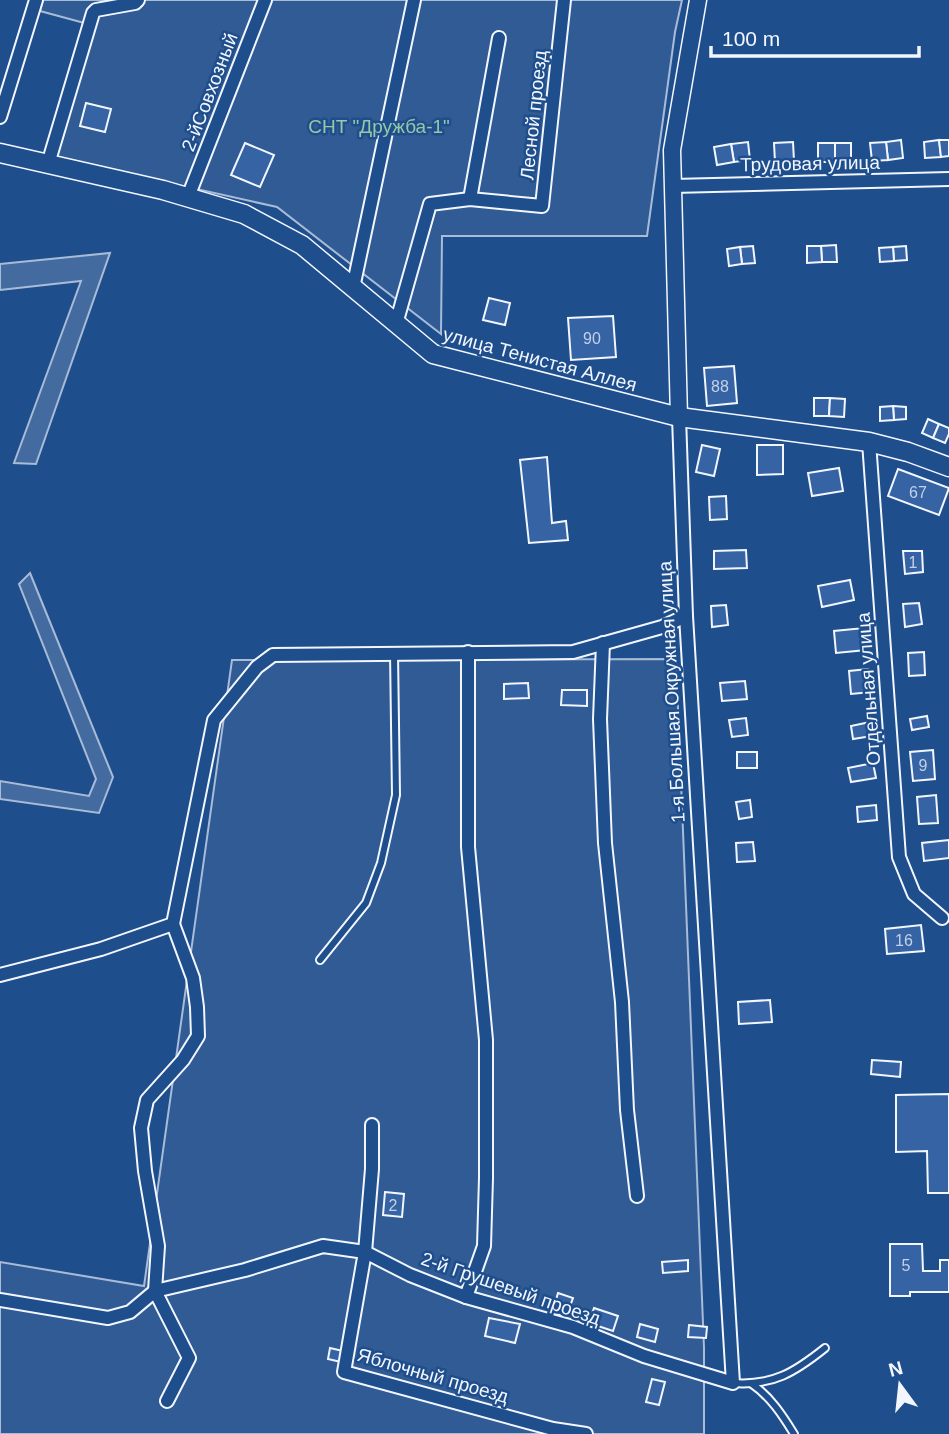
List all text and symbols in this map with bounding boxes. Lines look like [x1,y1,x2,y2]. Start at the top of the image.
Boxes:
scale bar [711,14,919,58]
text: 100 m [722,27,780,50]
street label: 2-йСовхозный [177,30,242,154]
street label: Лесной проезд [516,49,551,181]
park label: СНТ "Дружба-1" [308,116,450,137]
street label: Трудовая улица [740,152,880,175]
street label: улица Тенистая Аллея [441,324,639,395]
house number: 90 [583,330,601,347]
house number: 88 [711,378,729,395]
house number: 67 [909,484,927,501]
house number: 1 [909,554,918,571]
street label: 1-я Большая Окружная улица [654,560,689,823]
street label: Отдельная улица [853,611,884,766]
house number: 9 [919,757,928,774]
house number: 16 [895,932,913,949]
house number: 2 [389,1197,398,1214]
street label: 2-й Грушевый проезд [418,1248,603,1329]
house number: 5 [902,1257,911,1274]
street label: Яблочный проезд [355,1344,511,1407]
north arrow [865,1350,935,1420]
text: N [886,1357,905,1381]

